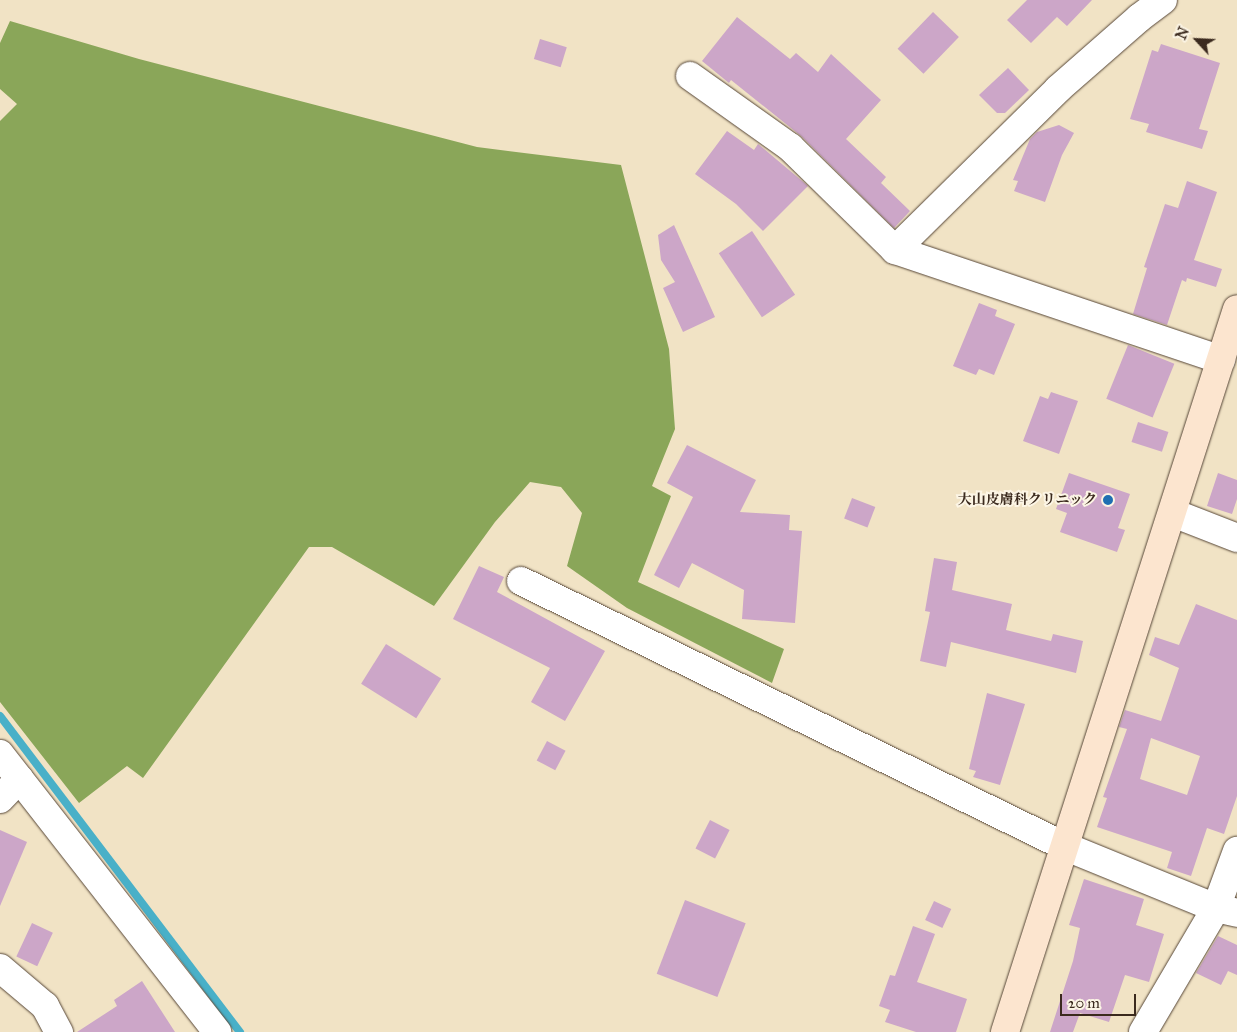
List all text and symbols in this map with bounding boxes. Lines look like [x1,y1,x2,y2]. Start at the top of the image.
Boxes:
north arrow [1172,15,1222,65]
text: N [1173,24,1193,42]
place label: 大山皮膚科クリニック [957,492,1097,508]
marker: 大山皮膚科クリニック [1101,493,1115,507]
scale bar [1062,984,1138,1016]
text: 20 m [1068,994,1100,1012]

